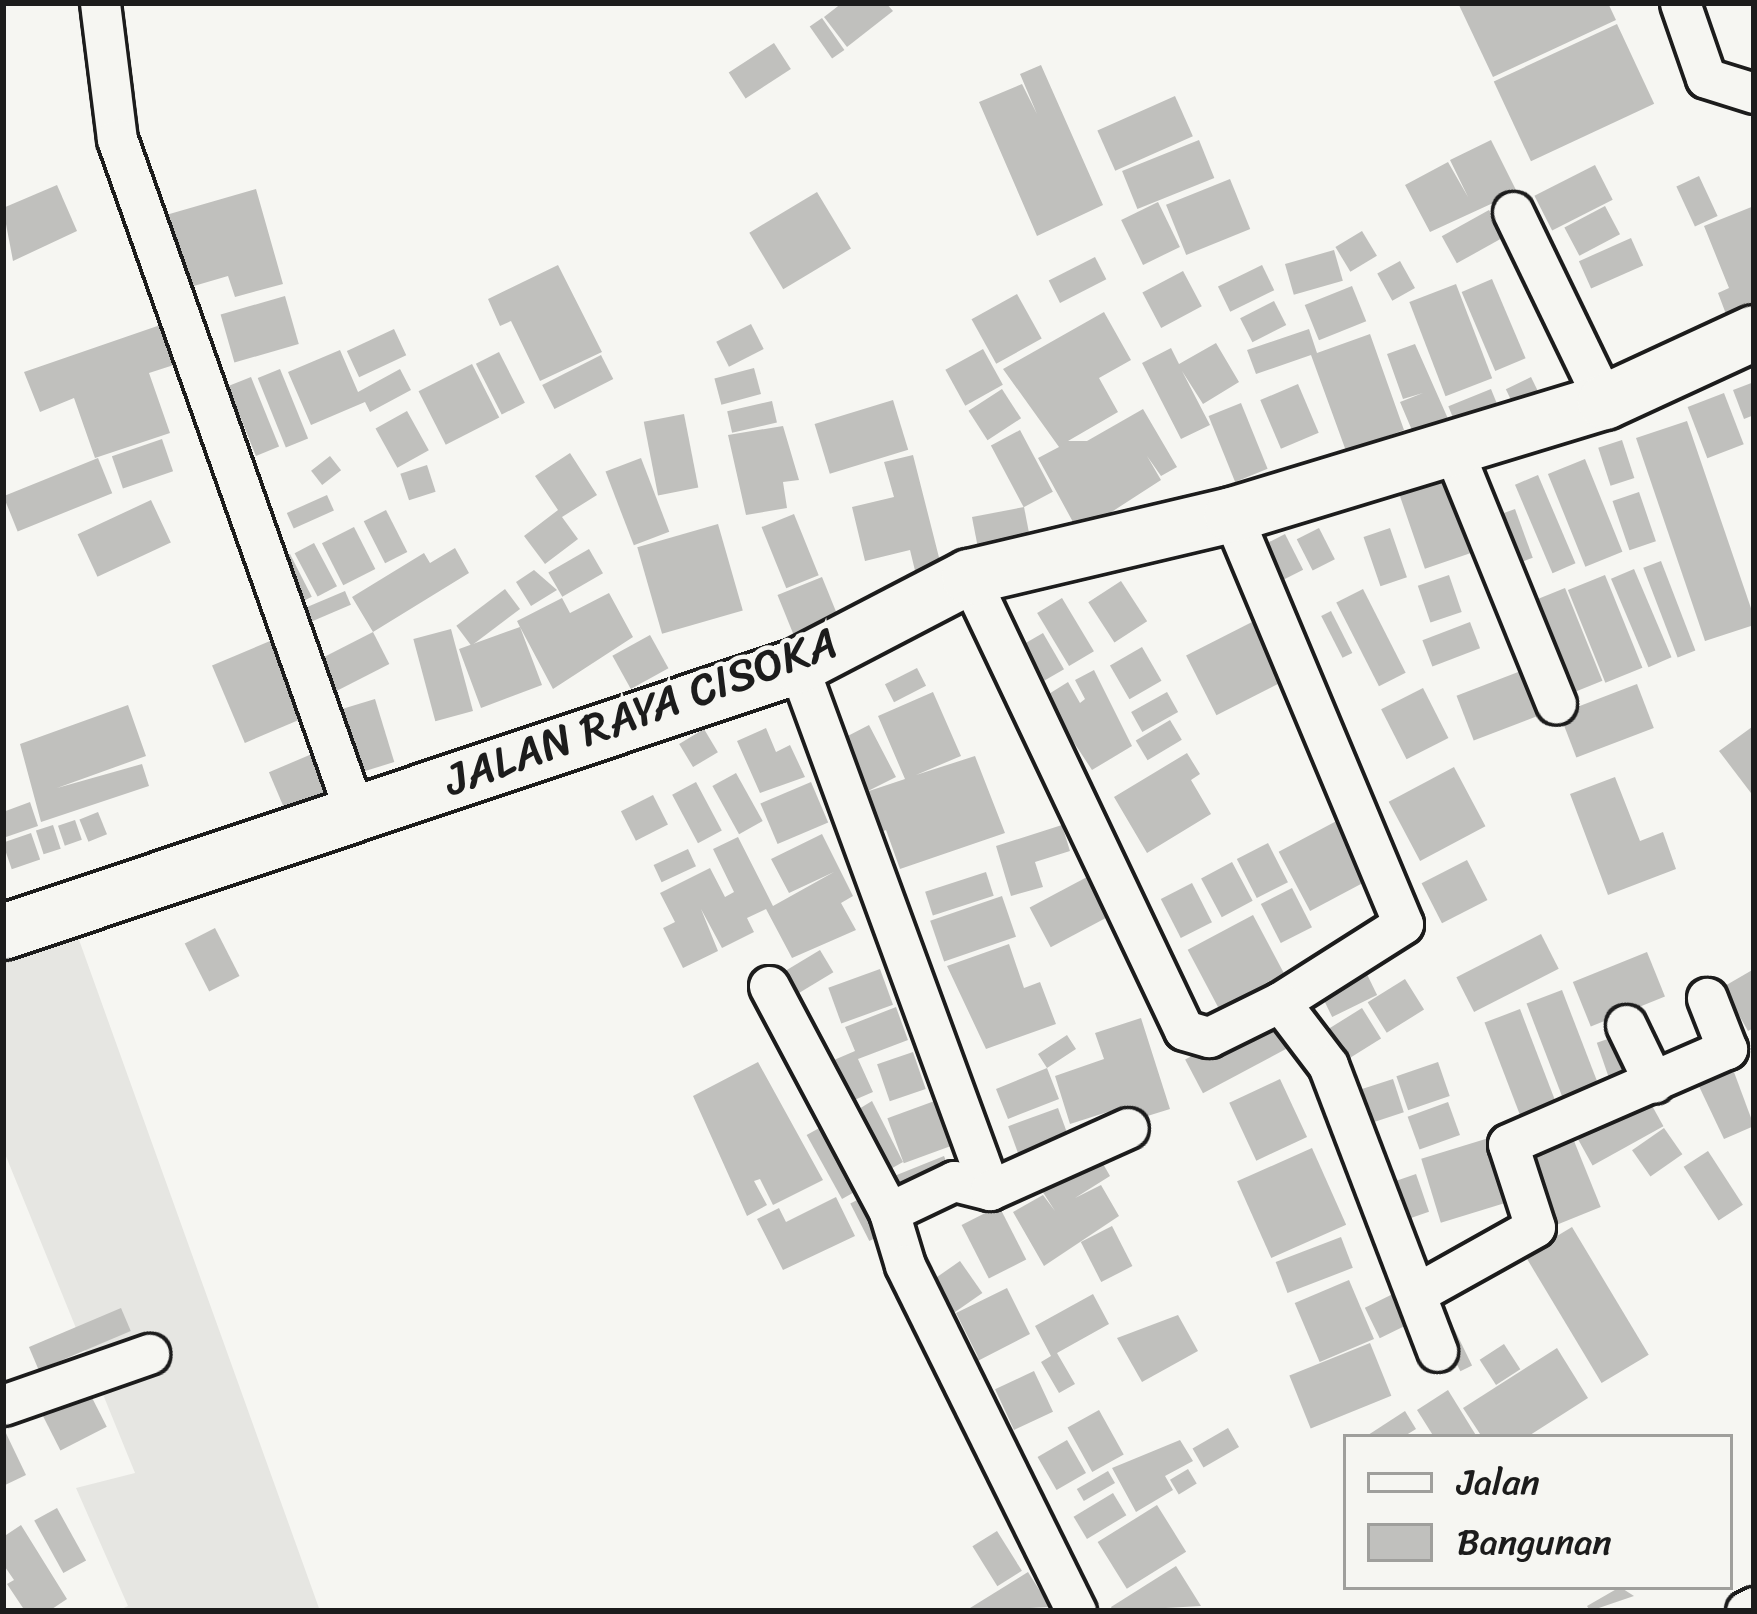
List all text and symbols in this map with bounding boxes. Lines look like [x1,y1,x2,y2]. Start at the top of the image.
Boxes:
street label: JALAN RAYA CISOKA [435,615,847,809]
legend [1343,1434,1733,1590]
text: Jalan [1457,1450,1540,1514]
text: Bangunan [1457,1510,1612,1574]

